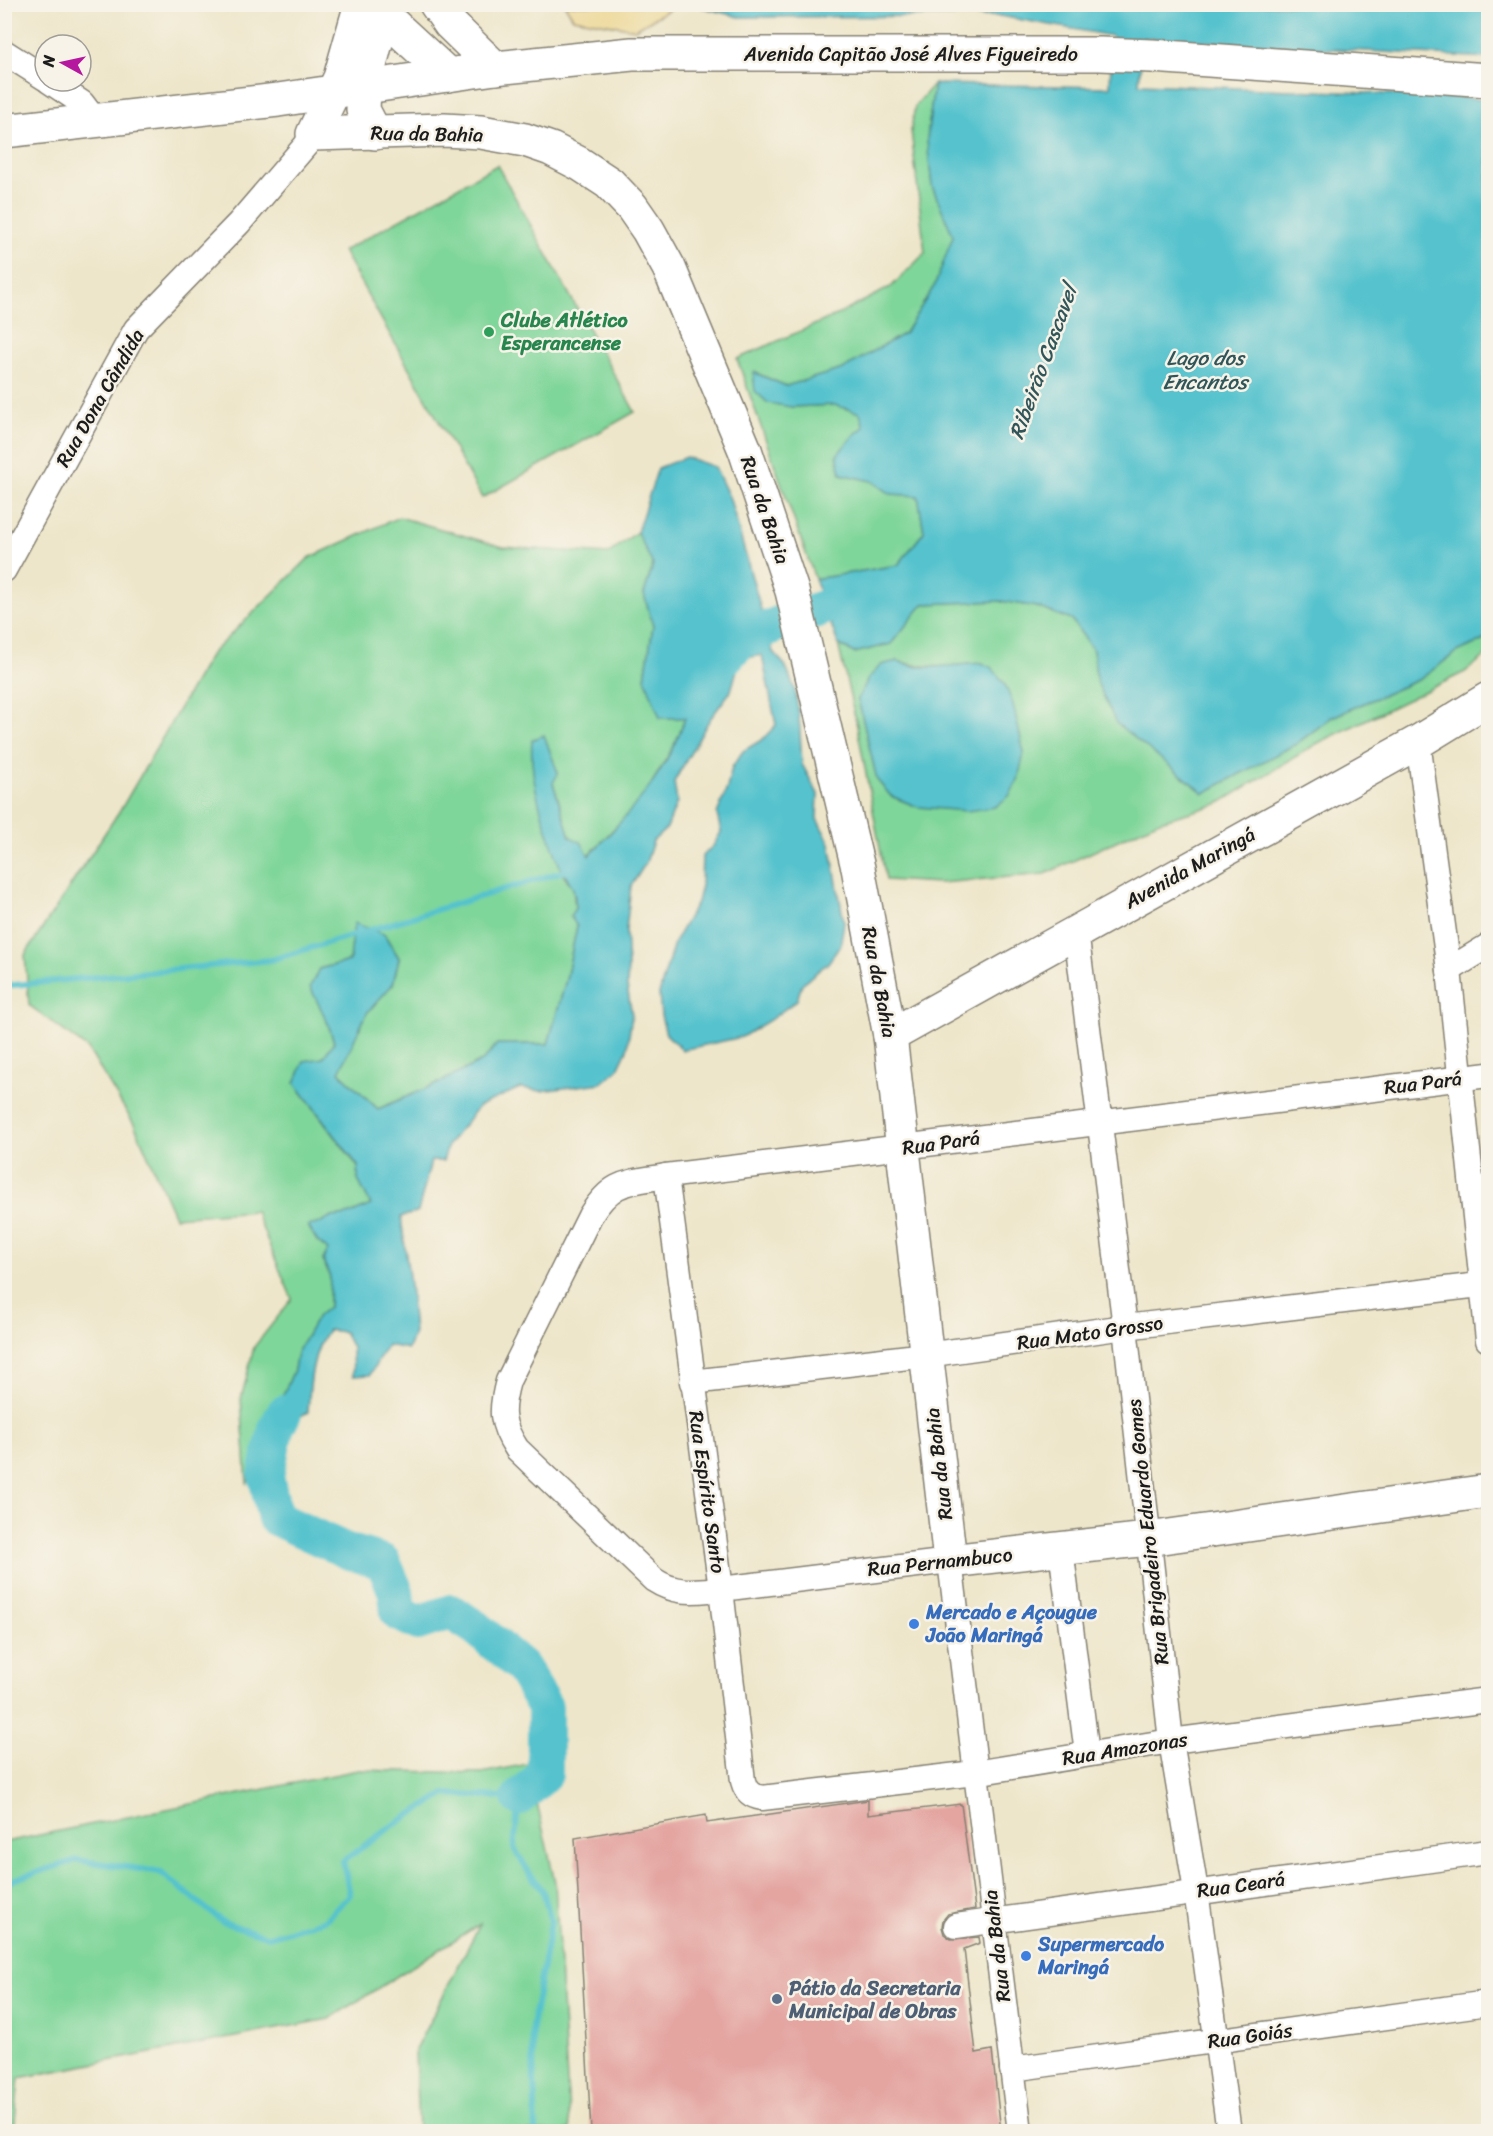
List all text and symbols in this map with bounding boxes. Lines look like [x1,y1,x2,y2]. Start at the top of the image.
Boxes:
north arrow [33,33,93,93]
street label: Avenida Capitão José Alves Figueiredo [743,37,1078,72]
text: N [33,53,64,69]
street label: Rua da Bahia [370,116,484,152]
water label: Ribeirão Cascavel [997,275,1090,445]
place label: Clube Atlético Esperancense [500,303,628,361]
street label: Rua Dona Cândida [46,322,154,474]
marker: Clube Atlético Esperancense [482,325,496,339]
water label: Lago dos Encantos [1163,339,1250,401]
street label: Rua da Bahia [730,451,800,569]
street label: Avenida Maringá [1117,817,1262,919]
street label: Rua da Bahia [851,923,907,1041]
street label: Rua Pará [1382,1061,1464,1105]
street label: Rua Pará [900,1120,982,1166]
street label: Rua Mato Grosso [1015,1305,1166,1361]
street label: Rua Brigadeiro Eduardo Gomes [1117,1397,1179,1667]
street label: Rua da Bahia [915,1406,963,1522]
street label: Rua Espírito Santo [678,1408,736,1576]
street label: Rua Pernambuco [866,1537,1014,1587]
place label: Mercado e Açougue João Maringá [925,1595,1098,1653]
marker: Mercado e Açougue João Maringá [907,1617,921,1631]
street label: Rua Amazonas [1060,1722,1191,1776]
street label: Rua Ceará [1195,1862,1287,1908]
street label: Rua da Bahia [973,1888,1021,2004]
place label: Supermercado Maringá [1037,1927,1165,1985]
marker: Supermercado Maringá [1019,1949,1033,1963]
place label: Pátio da Secretaria Municipal de Obras [788,1971,961,2029]
marker: Pátio da Secretaria Municipal de Obras [770,1992,784,2006]
street label: Rua Goiás [1205,2013,1295,2059]

